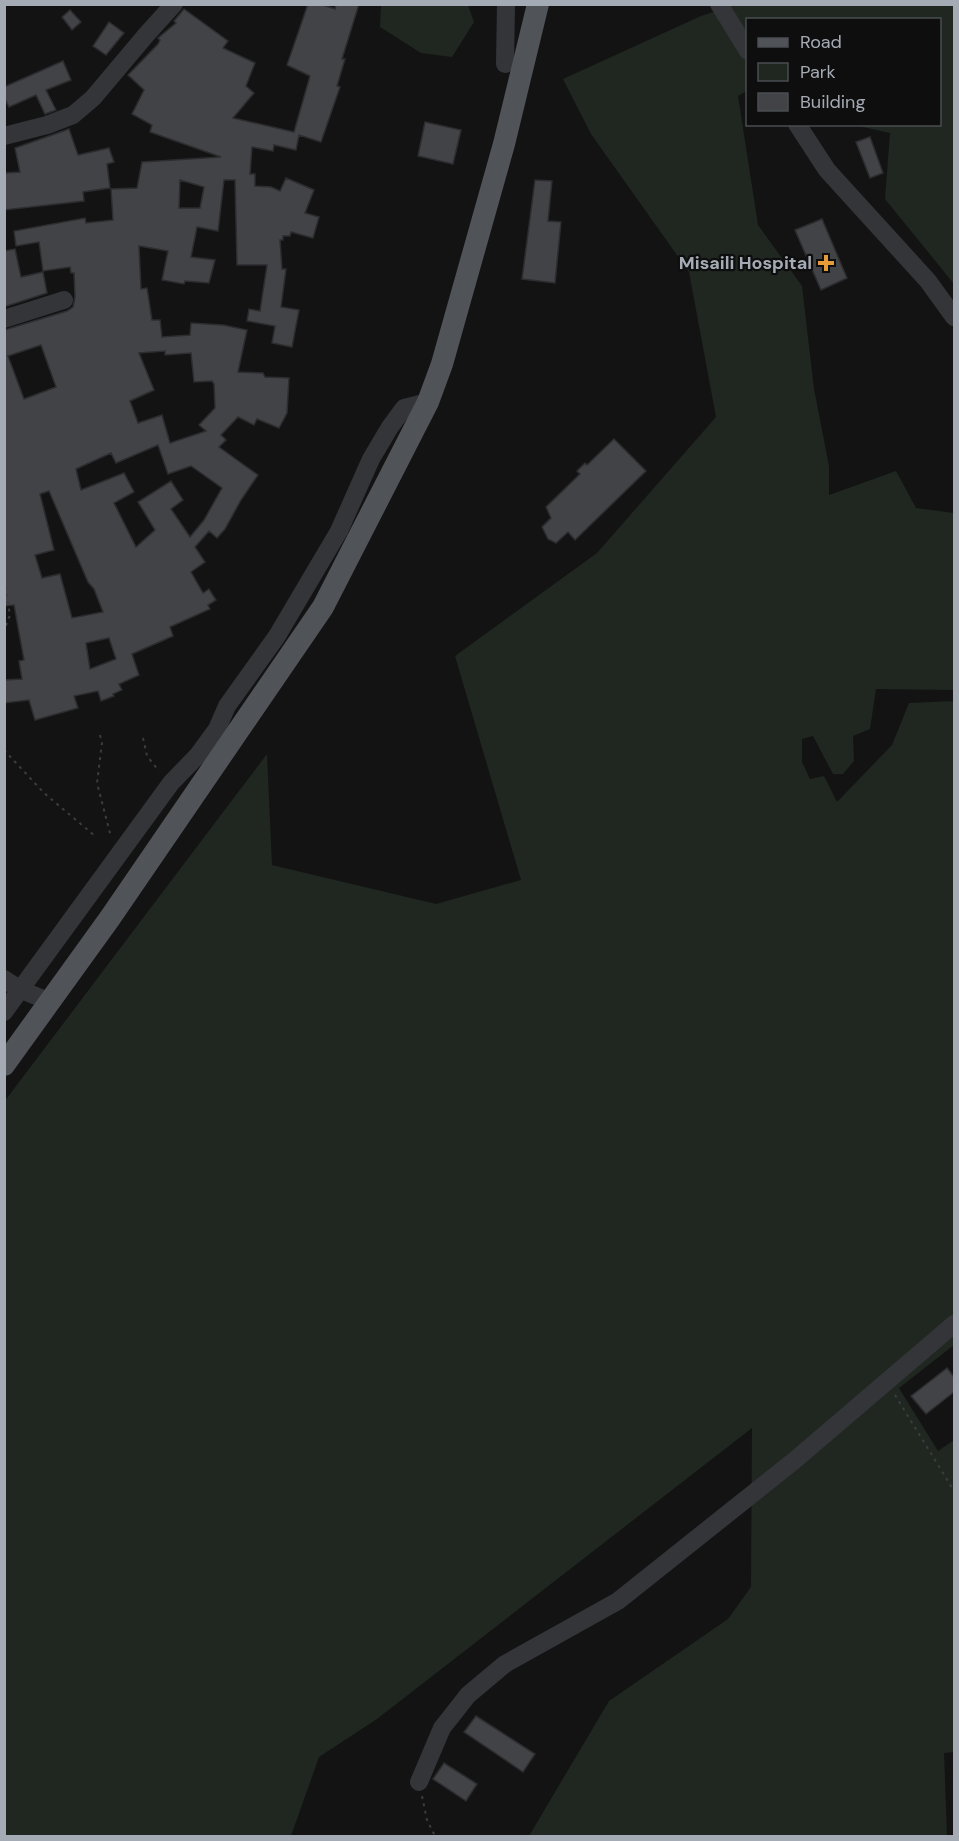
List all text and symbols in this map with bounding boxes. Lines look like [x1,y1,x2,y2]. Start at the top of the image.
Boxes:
legend [746,18,941,126]
text: Road [800,30,842,54]
text: Park [800,60,836,84]
text: Building [800,90,865,114]
place label: Misaili Hospital [679,251,812,275]
marker: Misaili Hospital [817,254,835,272]

